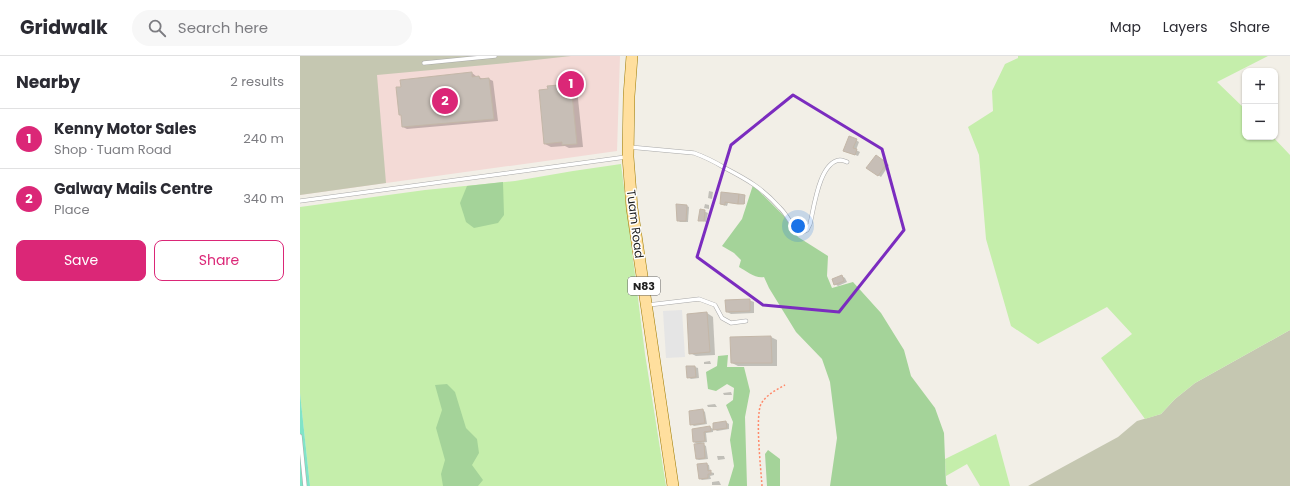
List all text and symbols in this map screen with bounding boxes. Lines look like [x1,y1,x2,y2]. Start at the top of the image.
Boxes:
search box [132,10,412,46]
text: Gridwalk [20,14,108,41]
icon: search [146,17,168,39]
text: Search here [178,17,268,38]
text: Map [1110,17,1141,37]
text: Layers [1163,17,1207,37]
text: Share [1229,17,1270,37]
map controls [1242,68,1278,140]
button: + [1242,68,1278,104]
pin: 1 [558,69,584,99]
text: Nearby [16,70,80,94]
text: 2 results [230,72,284,91]
pin: 2 [432,86,458,116]
button: − [1242,104,1278,140]
text: Kenny Motor Sales [54,118,197,139]
text: 1 [27,129,31,148]
text: 240 m [243,129,284,148]
text: Shop · Tuam Road [54,140,172,159]
text: Galway Mails Centre [54,178,213,199]
text: 2 [25,189,33,208]
text: 340 m [243,189,284,208]
street label: Tuam Road [623,189,648,259]
text: Place [54,200,89,219]
your location [788,216,808,236]
button: Save [16,240,146,281]
button: Share [154,240,284,281]
road number: N83 [628,277,660,295]

